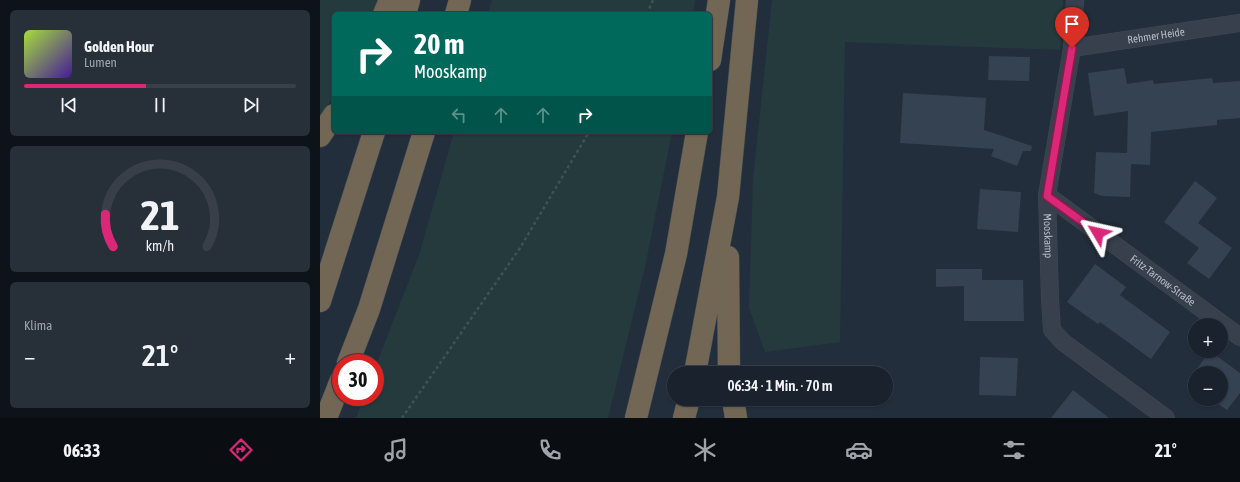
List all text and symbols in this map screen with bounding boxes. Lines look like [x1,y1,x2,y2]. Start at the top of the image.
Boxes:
pin [1055,7.0,1089,48]
icon: arrive [1061,13,1083,35]
street label: Rehmer Heide [1127,25,1185,46]
icon: right [348,28,400,80]
text: 20 m [414,28,464,60]
text: Golden Hour [84,38,154,55]
text: Lumen [84,55,117,70]
text: Mooskamp [414,61,487,82]
icon: previous [58,94,80,116]
icon: pause [149,94,171,116]
icon: next [240,94,262,116]
icon: left [448,104,470,126]
icon: ahead [490,104,512,126]
icon: ahead [532,104,554,126]
icon: right [574,104,596,126]
text: 21 [140,191,180,239]
position arrow [1077,212,1119,254]
street label: Mooskamp [1042,213,1055,258]
text: km/h [146,238,174,254]
street label: Fritz-Tarnow-Straße [1128,252,1198,308]
text: Klima [24,318,52,333]
map controls [1188,318,1228,406]
button: + [1188,318,1228,358]
text: 21° [142,338,178,372]
text: − [24,343,35,369]
text: + [285,343,296,369]
speed limit sign: 30 [332,354,384,406]
button: − [1188,366,1228,406]
text: 06:34 · 1 Min. · 70 m [727,377,833,394]
icon: directions [227,436,255,464]
icon: music [382,436,410,464]
icon: phone [536,436,564,464]
icon: climate [691,436,719,464]
icon: car [845,436,873,464]
icon: filters [1000,436,1028,464]
text: 06:33 [63,440,100,461]
text: 21° [1155,440,1177,461]

